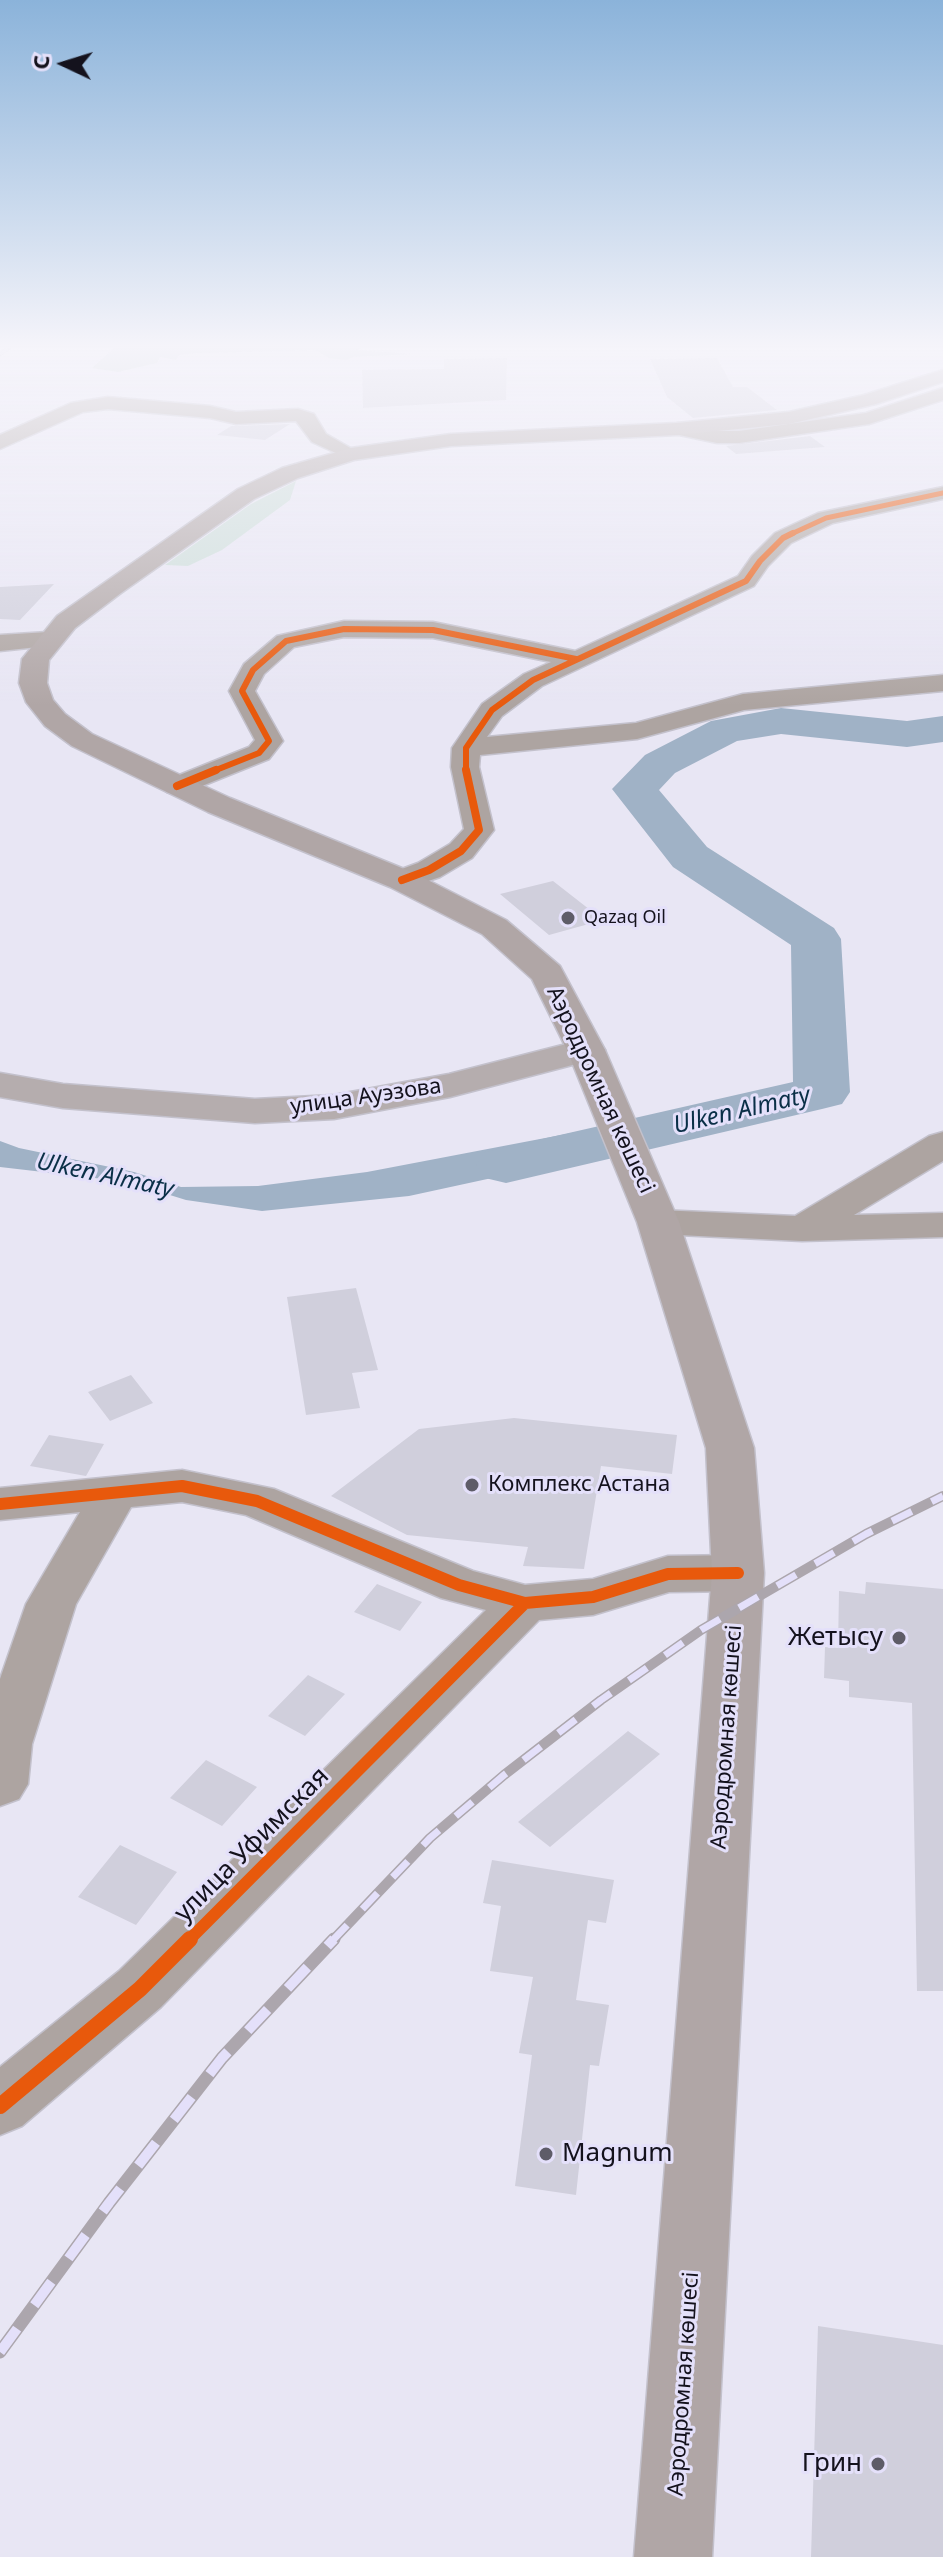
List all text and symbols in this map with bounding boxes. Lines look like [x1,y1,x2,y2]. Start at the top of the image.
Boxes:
north arrow [24,24,104,104]
text: С [25,54,56,70]
place label: Qazaq Oil [584,907,666,929]
marker: Qazaq Oil [559,909,577,927]
street label: Аэродромная көшесі [541,983,659,1197]
street label: улица Ауэзова [289,1073,443,1121]
water label: Ulken Almaty [671,1081,813,1141]
water label: Ulken Almaty [34,1147,176,1205]
place label: Комплекс Астана [488,1472,670,1498]
marker: Комплекс Астана [463,1476,481,1494]
place label: Жетысу [788,1622,883,1654]
street label: Аэродромная көшесі [706,1624,748,1850]
marker: Жетысу [890,1629,908,1647]
street label: улица Уфимская [168,1761,336,1929]
place label: Magnum [562,2138,673,2170]
marker: Magnum [537,2145,555,2163]
street label: Аэродромная көшесі [663,2271,705,2497]
place label: Грин [802,2448,862,2480]
marker: Грин [869,2455,887,2473]

